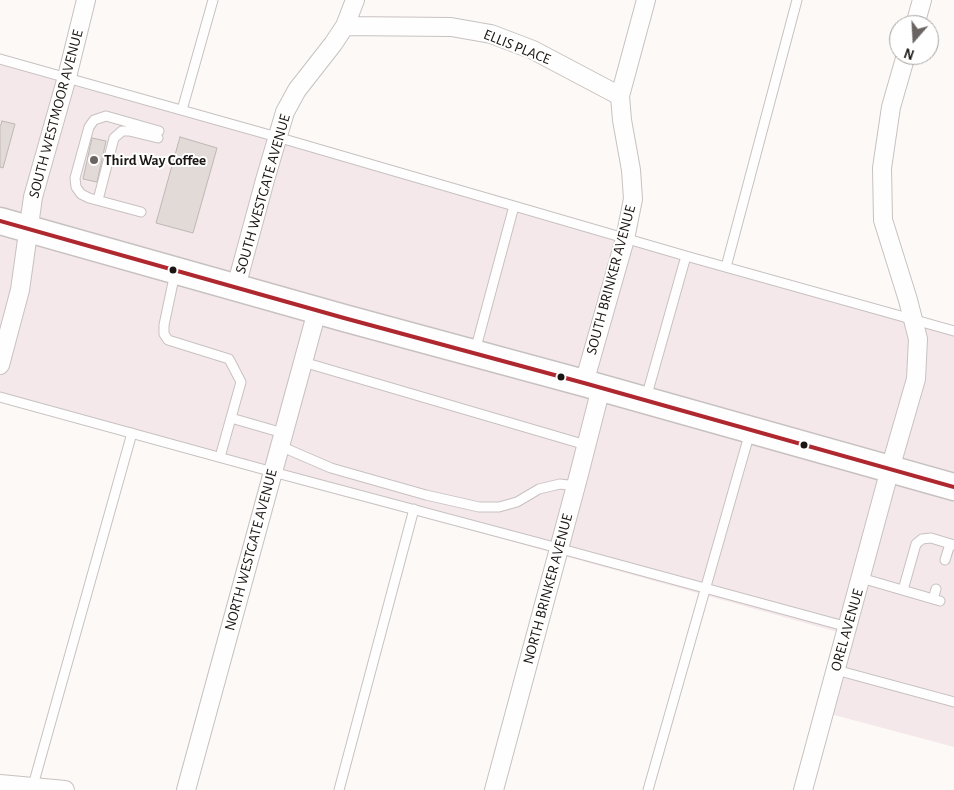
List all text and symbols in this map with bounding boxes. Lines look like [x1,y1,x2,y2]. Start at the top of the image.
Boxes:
north arrow [889,15,939,65]
street label: ELLIS PLACE [481,25,553,69]
street label: SOUTH WESTMOOR AVENUE [25,28,87,200]
text: N [903,45,916,61]
street label: SOUTH WESTGATE AVENUE [232,112,294,276]
place label: Third Way Coffee [104,151,206,169]
marker: Third Way Coffee [88,154,100,166]
street label: SOUTH BRINKER AVENUE [582,203,640,357]
unlabelled marker [168,265,178,275]
unlabelled marker [556,372,566,382]
unlabelled marker [799,440,809,450]
street label: NORTH WESTGATE AVENUE [221,467,281,633]
street label: NORTH BRINKER AVENUE [519,512,577,666]
street label: OREL AVENUE [827,587,867,673]

